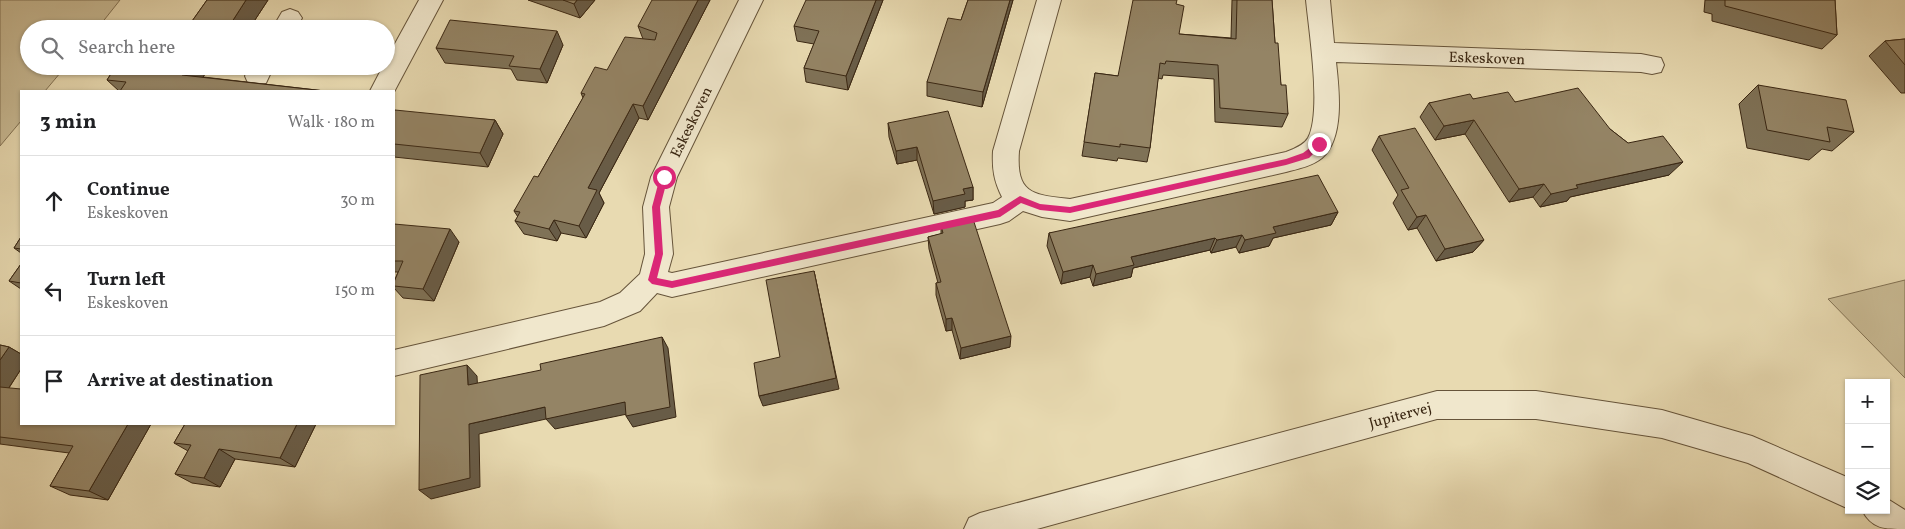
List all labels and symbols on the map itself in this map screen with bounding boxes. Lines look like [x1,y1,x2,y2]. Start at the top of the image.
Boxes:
street label: Eskeskoven [1448,48,1526,71]
street label: Eskeskoven [666,84,719,162]
route end [1308,133,1331,156]
route start [653,166,676,189]
street label: Jupitervej [1367,398,1434,435]

